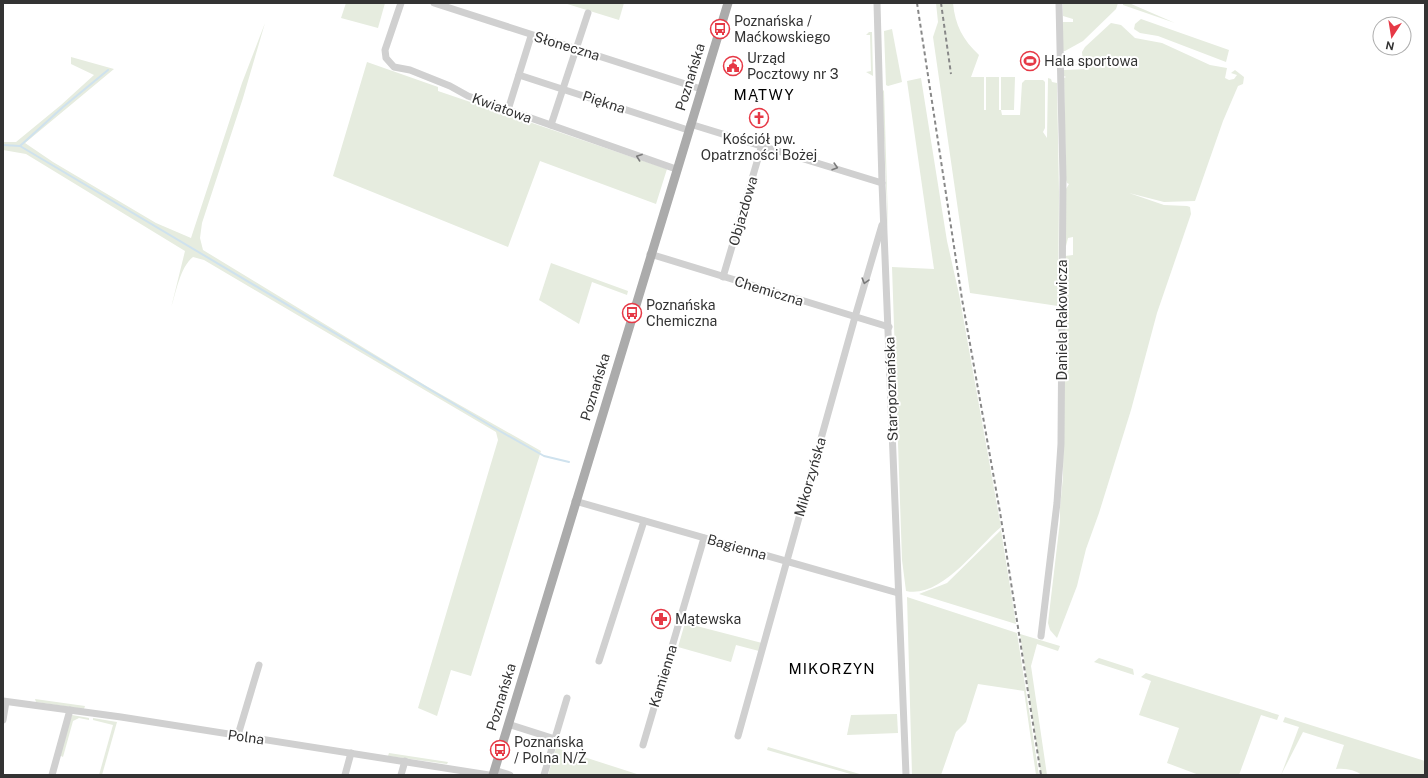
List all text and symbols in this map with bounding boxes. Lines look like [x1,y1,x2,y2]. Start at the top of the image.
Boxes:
place label: Poznańska / Maćkowskiego [734,13,831,45]
north arrow [1372,16,1412,56]
bus stop icon: Poznańska / Maćkowskiego [709,18,731,40]
street label: Słoneczna [532,28,602,64]
text: N [1384,39,1395,53]
street label: Poznańska [672,41,708,113]
place label: Urząd Pocztowy nr 3 [747,50,839,82]
sports icon: Hala sportowa [1019,50,1041,72]
place label: Hala sportowa [1044,53,1138,69]
public building icon: Urząd Pocztowy nr 3 [722,55,744,77]
district label: MĄTWY [733,86,795,103]
street label: Piękna [581,88,627,116]
street label: Kwiatowa [470,90,534,126]
church icon: Kościół pw. Opatrzności Bożej [748,107,770,129]
place label: Kościół pw. Opatrzności Bożej [701,131,817,163]
one-way arrow [636,153,643,161]
one-way arrow [831,162,838,171]
street label: Objazdowa [725,175,761,247]
street label: Daniela Rakowicza [1054,259,1070,381]
street label: Chemiczna [733,273,805,309]
one-way arrow [861,277,870,284]
place label: Poznańska Chemiczna [646,297,717,329]
bus stop icon: Poznańska Chemiczna [621,302,643,324]
street label: Staropoznańska [881,336,901,442]
street label: Poznańska [577,351,613,423]
street label: Mikorzyńska [791,436,829,518]
street label: Bagienna [705,531,769,563]
pharmacy icon: Mątewska [650,608,672,630]
place label: Mątewska [675,611,741,627]
street label: Kamienna [646,643,680,709]
district label: MIKORZYN [789,660,875,677]
street label: Poznańska [483,661,519,733]
street label: Polna [227,727,265,747]
place label: Poznańska / Polna N/Ż [514,734,587,766]
bus stop icon: Poznańska / Polna N/Ż [489,739,511,761]

